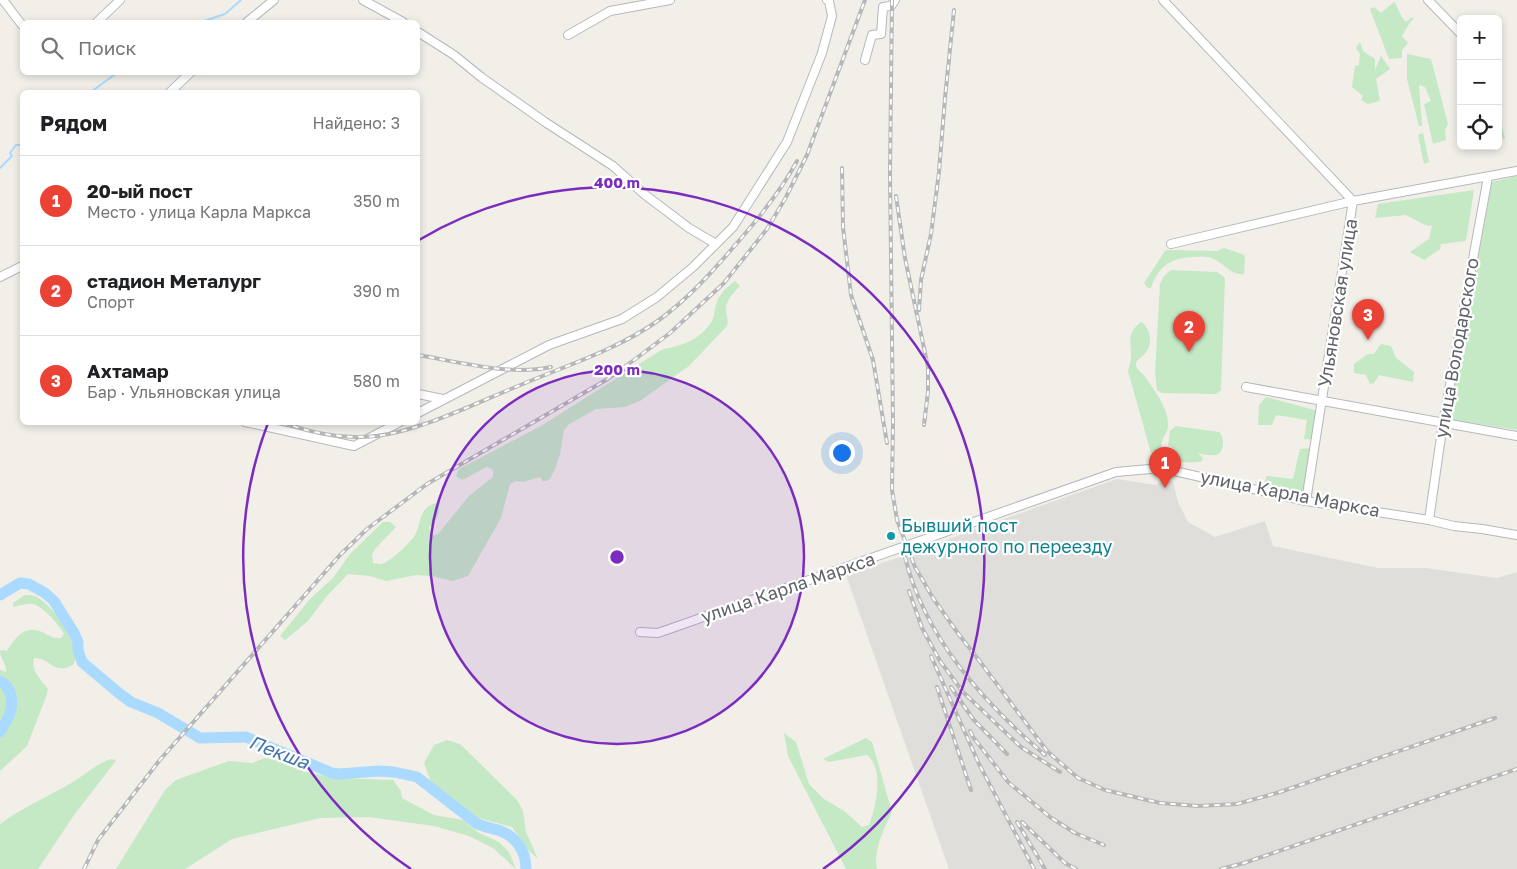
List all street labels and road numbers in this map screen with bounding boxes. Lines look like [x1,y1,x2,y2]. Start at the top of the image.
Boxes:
street label: Ульяновская улица [1313,217,1361,389]
street label: улица Володарского [1429,256,1483,440]
street label: улица Карла Маркса [1198,465,1382,521]
street label: улица Карла Маркса [698,547,878,627]

